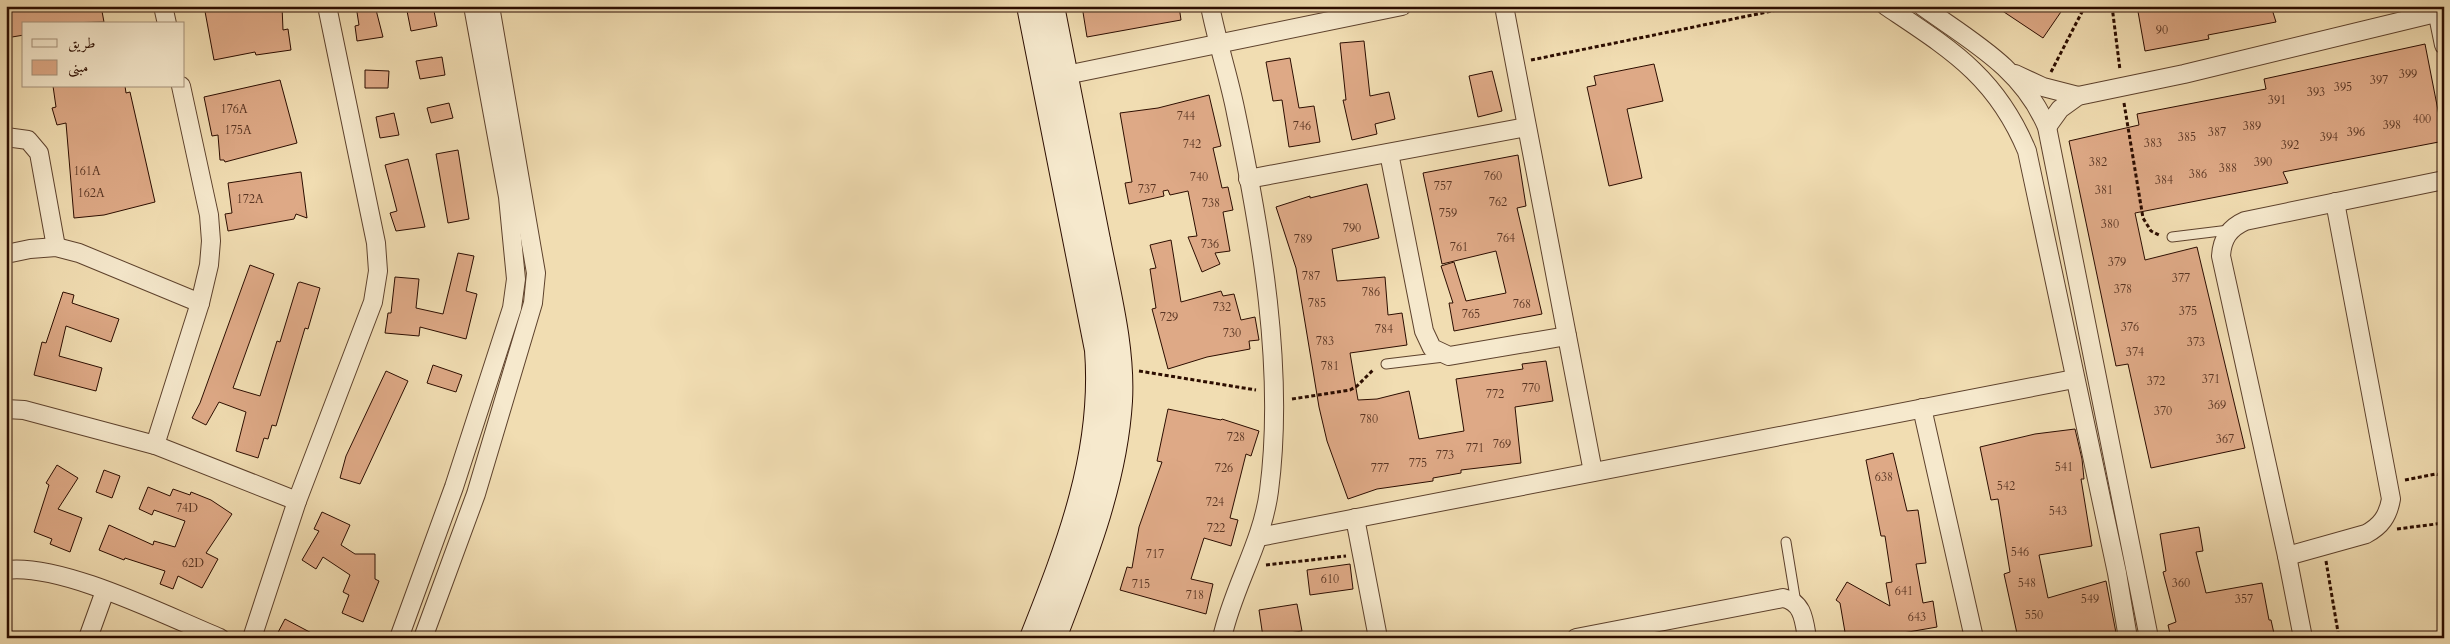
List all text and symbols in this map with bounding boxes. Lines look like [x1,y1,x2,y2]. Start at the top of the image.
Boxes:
legend [22,22,185,88]
house number: 90 [2156,22,2168,38]
text: طريق [68,33,95,53]
text: مبنى [68,57,88,78]
house number: 399 [2399,66,2417,82]
house number: 397 [2370,72,2388,88]
house number: 395 [2334,79,2352,95]
house number: 393 [2307,84,2325,100]
house number: 391 [2268,92,2286,108]
house number: 176A [221,101,248,117]
house number: 744 [1177,108,1195,124]
house number: 400 [2413,111,2431,127]
house number: 398 [2383,117,2401,133]
house number: 746 [1293,118,1311,134]
house number: 389 [2243,118,2261,134]
house number: 175A [225,122,252,138]
house number: 387 [2208,124,2226,140]
house number: 396 [2347,124,2365,140]
house number: 385 [2178,129,2196,145]
house number: 394 [2320,129,2338,145]
house number: 383 [2144,135,2162,151]
house number: 742 [1183,136,1201,152]
house number: 392 [2281,137,2299,153]
house number: 382 [2089,154,2107,170]
house number: 390 [2254,154,2272,170]
house number: 388 [2219,160,2237,176]
house number: 161A [74,163,101,179]
house number: 386 [2189,166,2207,182]
house number: 760 [1484,168,1502,184]
house number: 740 [1190,169,1208,185]
house number: 384 [2155,172,2173,188]
house number: 757 [1434,178,1452,194]
house number: 737 [1138,181,1156,197]
house number: 381 [2095,182,2113,198]
house number: 162A [78,185,105,201]
house number: 172A [237,191,264,207]
house number: 762 [1489,194,1507,210]
house number: 738 [1202,195,1220,211]
house number: 759 [1439,205,1457,221]
house number: 380 [2101,216,2119,232]
house number: 790 [1343,220,1361,236]
house number: 764 [1497,230,1515,246]
house number: 789 [1294,231,1312,247]
house number: 736 [1201,236,1219,252]
house number: 761 [1450,239,1468,255]
house number: 379 [2108,254,2126,270]
house number: 787 [1302,268,1320,284]
house number: 377 [2172,270,2190,286]
house number: 378 [2114,281,2132,297]
house number: 786 [1362,284,1380,300]
house number: 785 [1308,295,1326,311]
house number: 768 [1513,296,1531,312]
house number: 732 [1213,299,1231,315]
house number: 375 [2179,303,2197,319]
house number: 765 [1462,306,1480,322]
house number: 729 [1160,309,1178,325]
house number: 376 [2121,319,2139,335]
house number: 784 [1375,321,1393,337]
house number: 730 [1223,325,1241,341]
house number: 783 [1316,333,1334,349]
house number: 373 [2187,334,2205,350]
house number: 374 [2126,344,2144,360]
house number: 781 [1321,358,1339,374]
house number: 371 [2202,371,2220,387]
house number: 372 [2147,373,2165,389]
house number: 770 [1522,380,1540,396]
house number: 772 [1486,386,1504,402]
house number: 369 [2208,397,2226,413]
house number: 370 [2154,403,2172,419]
house number: 780 [1360,411,1378,427]
house number: 728 [1227,429,1245,445]
house number: 367 [2216,431,2234,447]
house number: 769 [1493,436,1511,452]
house number: 771 [1466,440,1484,456]
house number: 773 [1436,447,1454,463]
house number: 775 [1409,455,1427,471]
house number: 541 [2055,459,2073,475]
house number: 726 [1215,460,1233,476]
house number: 777 [1371,460,1389,476]
house number: 638 [1875,469,1893,485]
house number: 542 [1997,478,2015,494]
house number: 724 [1206,494,1224,510]
house number: 74D [176,500,198,516]
house number: 543 [2049,503,2067,519]
house number: 722 [1207,520,1225,536]
house number: 546 [2011,544,2029,560]
house number: 717 [1146,546,1164,562]
house number: 62D [182,555,204,571]
house number: 610 [1321,571,1339,587]
house number: 548 [2018,575,2036,591]
house number: 360 [2172,575,2190,591]
house number: 715 [1132,576,1150,592]
house number: 641 [1895,583,1913,599]
house number: 718 [1186,587,1204,603]
house number: 549 [2081,591,2099,607]
house number: 357 [2235,591,2253,607]
house number: 550 [2025,607,2043,623]
house number: 643 [1908,609,1926,625]

